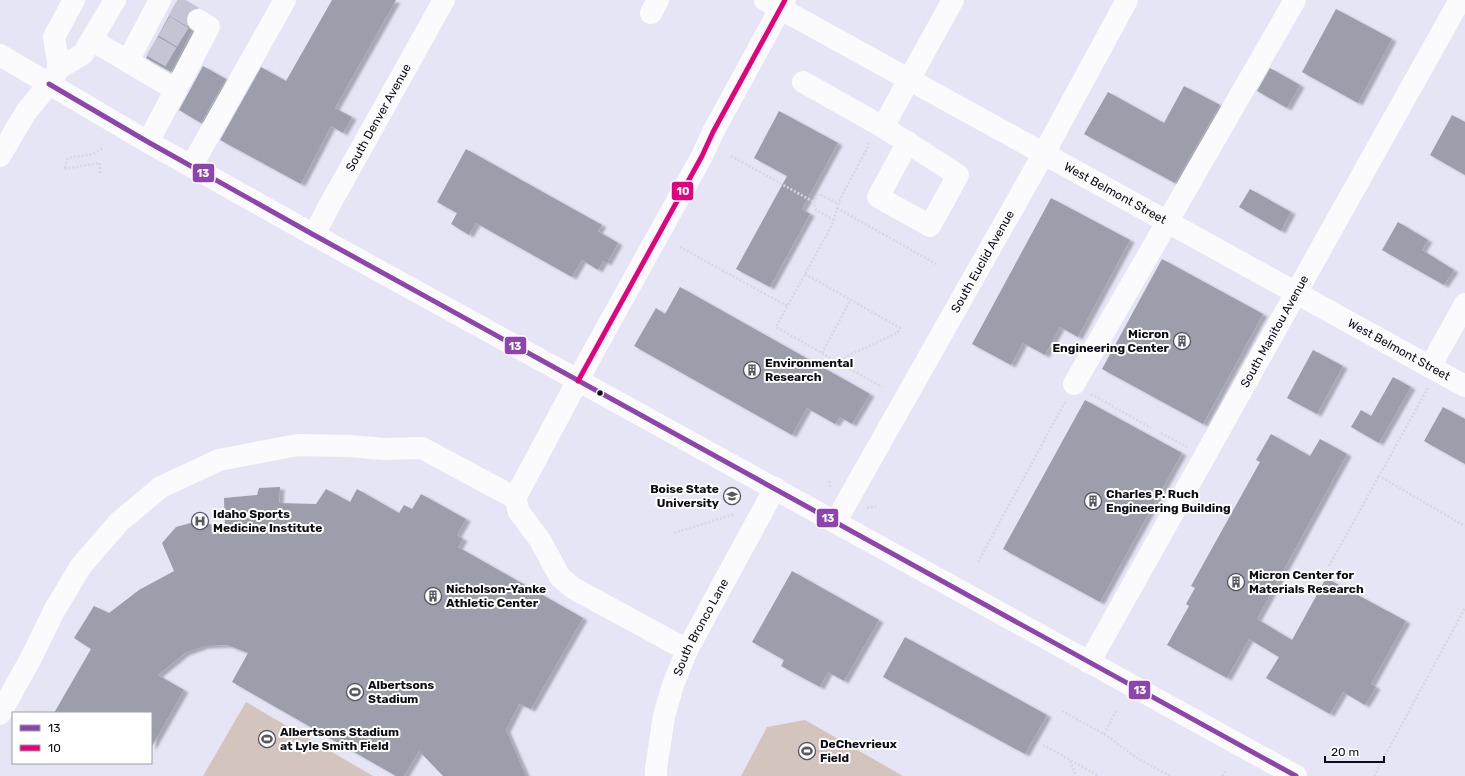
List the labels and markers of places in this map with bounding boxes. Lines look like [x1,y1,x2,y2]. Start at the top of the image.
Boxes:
place label: Micron Engineering Center [1052,327,1170,355]
building icon: Micron Engineering Center [1172,331,1192,351]
place label: Environmental Research [765,356,853,384]
building icon: Environmental Research [742,360,762,380]
unlabelled marker [595,388,605,398]
place label: Boise State University [650,482,719,510]
school or university icon: Boise State University [722,486,742,506]
place label: Charles P. Ruch Engineering Building [1106,487,1231,515]
building icon: Charles P. Ruch Engineering Building [1083,491,1103,511]
place label: Idaho Sports Medicine Institute [213,507,322,535]
hospital icon: Idaho Sports Medicine Institute [190,511,210,531]
place label: Micron Center for Materials Research [1249,568,1364,596]
building icon: Micron Center for Materials Research [1226,572,1246,592]
place label: Nicholson-Yanke Athletic Center [446,582,546,610]
building icon: Nicholson-Yanke Athletic Center [423,586,443,606]
place label: Albertsons Stadium [368,678,434,706]
sports icon: Albertsons Stadium [345,682,365,702]
place label: Albertsons Stadium at Lyle Smith Field [280,725,399,753]
sports icon: Albertsons Stadium at Lyle Smith Field [257,729,277,749]
place label: DeChevrieux Field [820,737,897,765]
sports icon: DeChevrieux Field [797,741,817,761]

